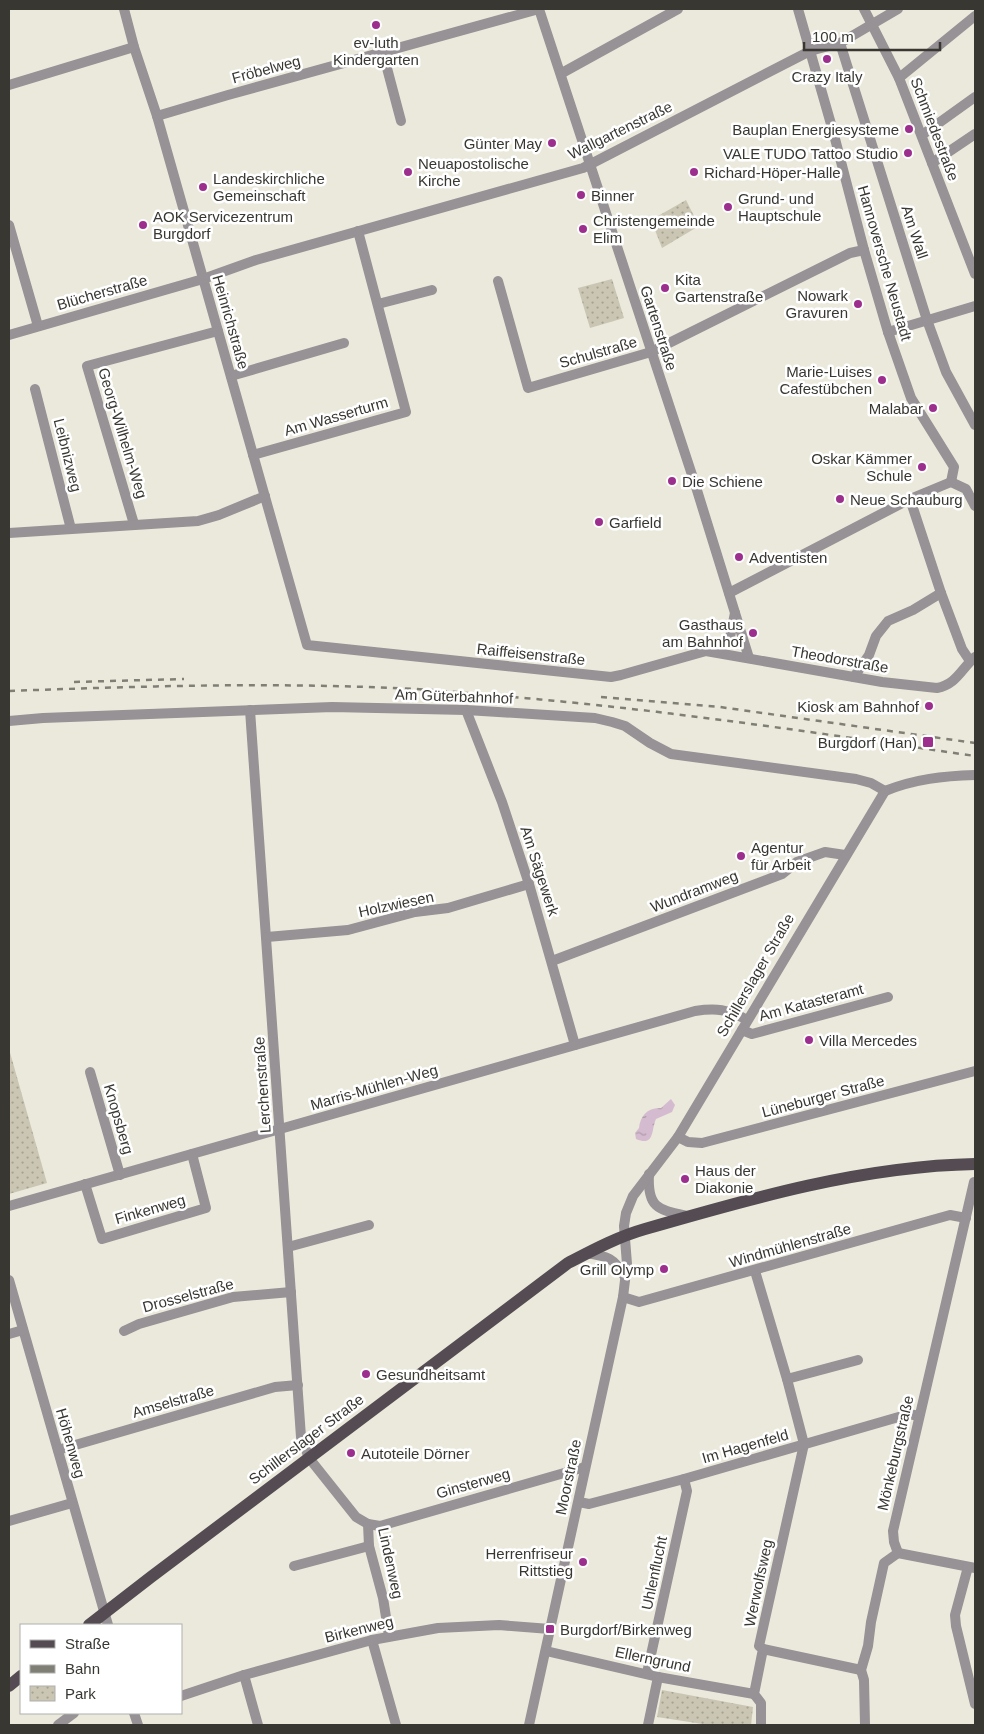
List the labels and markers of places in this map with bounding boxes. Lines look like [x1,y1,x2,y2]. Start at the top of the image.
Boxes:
marker: ev-luth Kindergarten [370,19,382,31]
place label: ev-luth Kindergarten [333,34,419,68]
marker: Crazy Italy [821,53,833,65]
place label: Crazy Italy [792,68,863,85]
place label: Bauplan Energiesysteme [732,121,899,138]
marker: Bauplan Energiesysteme [903,123,915,135]
place label: Günter May [464,135,542,152]
marker: Günter May [546,137,558,149]
place label: VALE TUDO Tattoo Studio [723,145,898,162]
marker: VALE TUDO Tattoo Studio [902,147,914,159]
place label: Neuapostolische Kirche [418,155,529,189]
place label: Richard-Höper-Halle [704,164,841,181]
marker: Neuapostolische Kirche [402,166,414,178]
marker: Richard-Höper-Halle [688,166,700,178]
place label: Landeskirchliche Gemeinschaft [213,170,325,204]
marker: Landeskirchliche Gemeinschaft [197,181,209,193]
place label: Binner [591,187,634,204]
marker: Binner [575,189,587,201]
place label: Grund- und Hauptschule [738,190,821,224]
marker: Grund- und Hauptschule [722,201,734,213]
place label: AOK Servicezentrum Burgdorf [153,208,293,242]
place label: Christengemeinde Elim [593,212,715,246]
marker: AOK Servicezentrum Burgdorf [137,219,149,231]
marker: Christengemeinde Elim [577,223,589,235]
place label: Kita Gartenstraße [675,271,763,305]
marker: Kita Gartenstraße [659,282,671,294]
place label: Nowark Gravuren [785,287,848,321]
marker: Nowark Gravuren [852,298,864,310]
place label: Marie-Luises Cafestübchen [779,363,872,397]
marker: Marie-Luises Cafestübchen [876,374,888,386]
place label: Malabar [869,400,923,417]
marker: Malabar [927,402,939,414]
place label: Oskar Kämmer Schule [811,450,912,484]
marker: Oskar Kämmer Schule [916,461,928,473]
place label: Die Schiene [682,473,763,490]
marker: Die Schiene [666,475,678,487]
place label: Neue Schauburg [850,491,963,508]
marker: Neue Schauburg [834,493,846,505]
place label: Garfield [609,514,662,531]
marker: Garfield [593,516,605,528]
place label: Adventisten [749,549,827,566]
marker: Adventisten [733,551,745,563]
place label: Gasthaus am Bahnhof [662,616,744,650]
marker: Gasthaus am Bahnhof [747,627,759,639]
place label: Kiosk am Bahnhof [797,698,920,715]
marker: Kiosk am Bahnhof [923,700,935,712]
place label: Burgdorf (Han) [818,734,917,751]
marker: Burgdorf (Han) [921,735,935,749]
place label: Agentur für Arbeit [751,839,812,873]
marker: Agentur für Arbeit [735,850,747,862]
place label: Villa Mercedes [819,1032,917,1049]
marker: Villa Mercedes [803,1034,815,1046]
place label: Haus der Diakonie [695,1162,756,1196]
marker: Haus der Diakonie [679,1173,691,1185]
place label: Grill Olymp [580,1261,654,1278]
marker: Grill Olymp [658,1263,670,1275]
place label: Gesundheitsamt [376,1366,486,1383]
marker: Gesundheitsamt [360,1368,372,1380]
place label: Autoteile Dörner [361,1445,469,1462]
marker: Autoteile Dörner [345,1447,357,1459]
place label: Herrenfriseur Rittstieg [485,1545,573,1579]
marker: Herrenfriseur Rittstieg [577,1556,589,1568]
place label: Burgdorf/Birkenweg [560,1621,692,1638]
marker: Burgdorf/Birkenweg [544,1623,556,1635]

